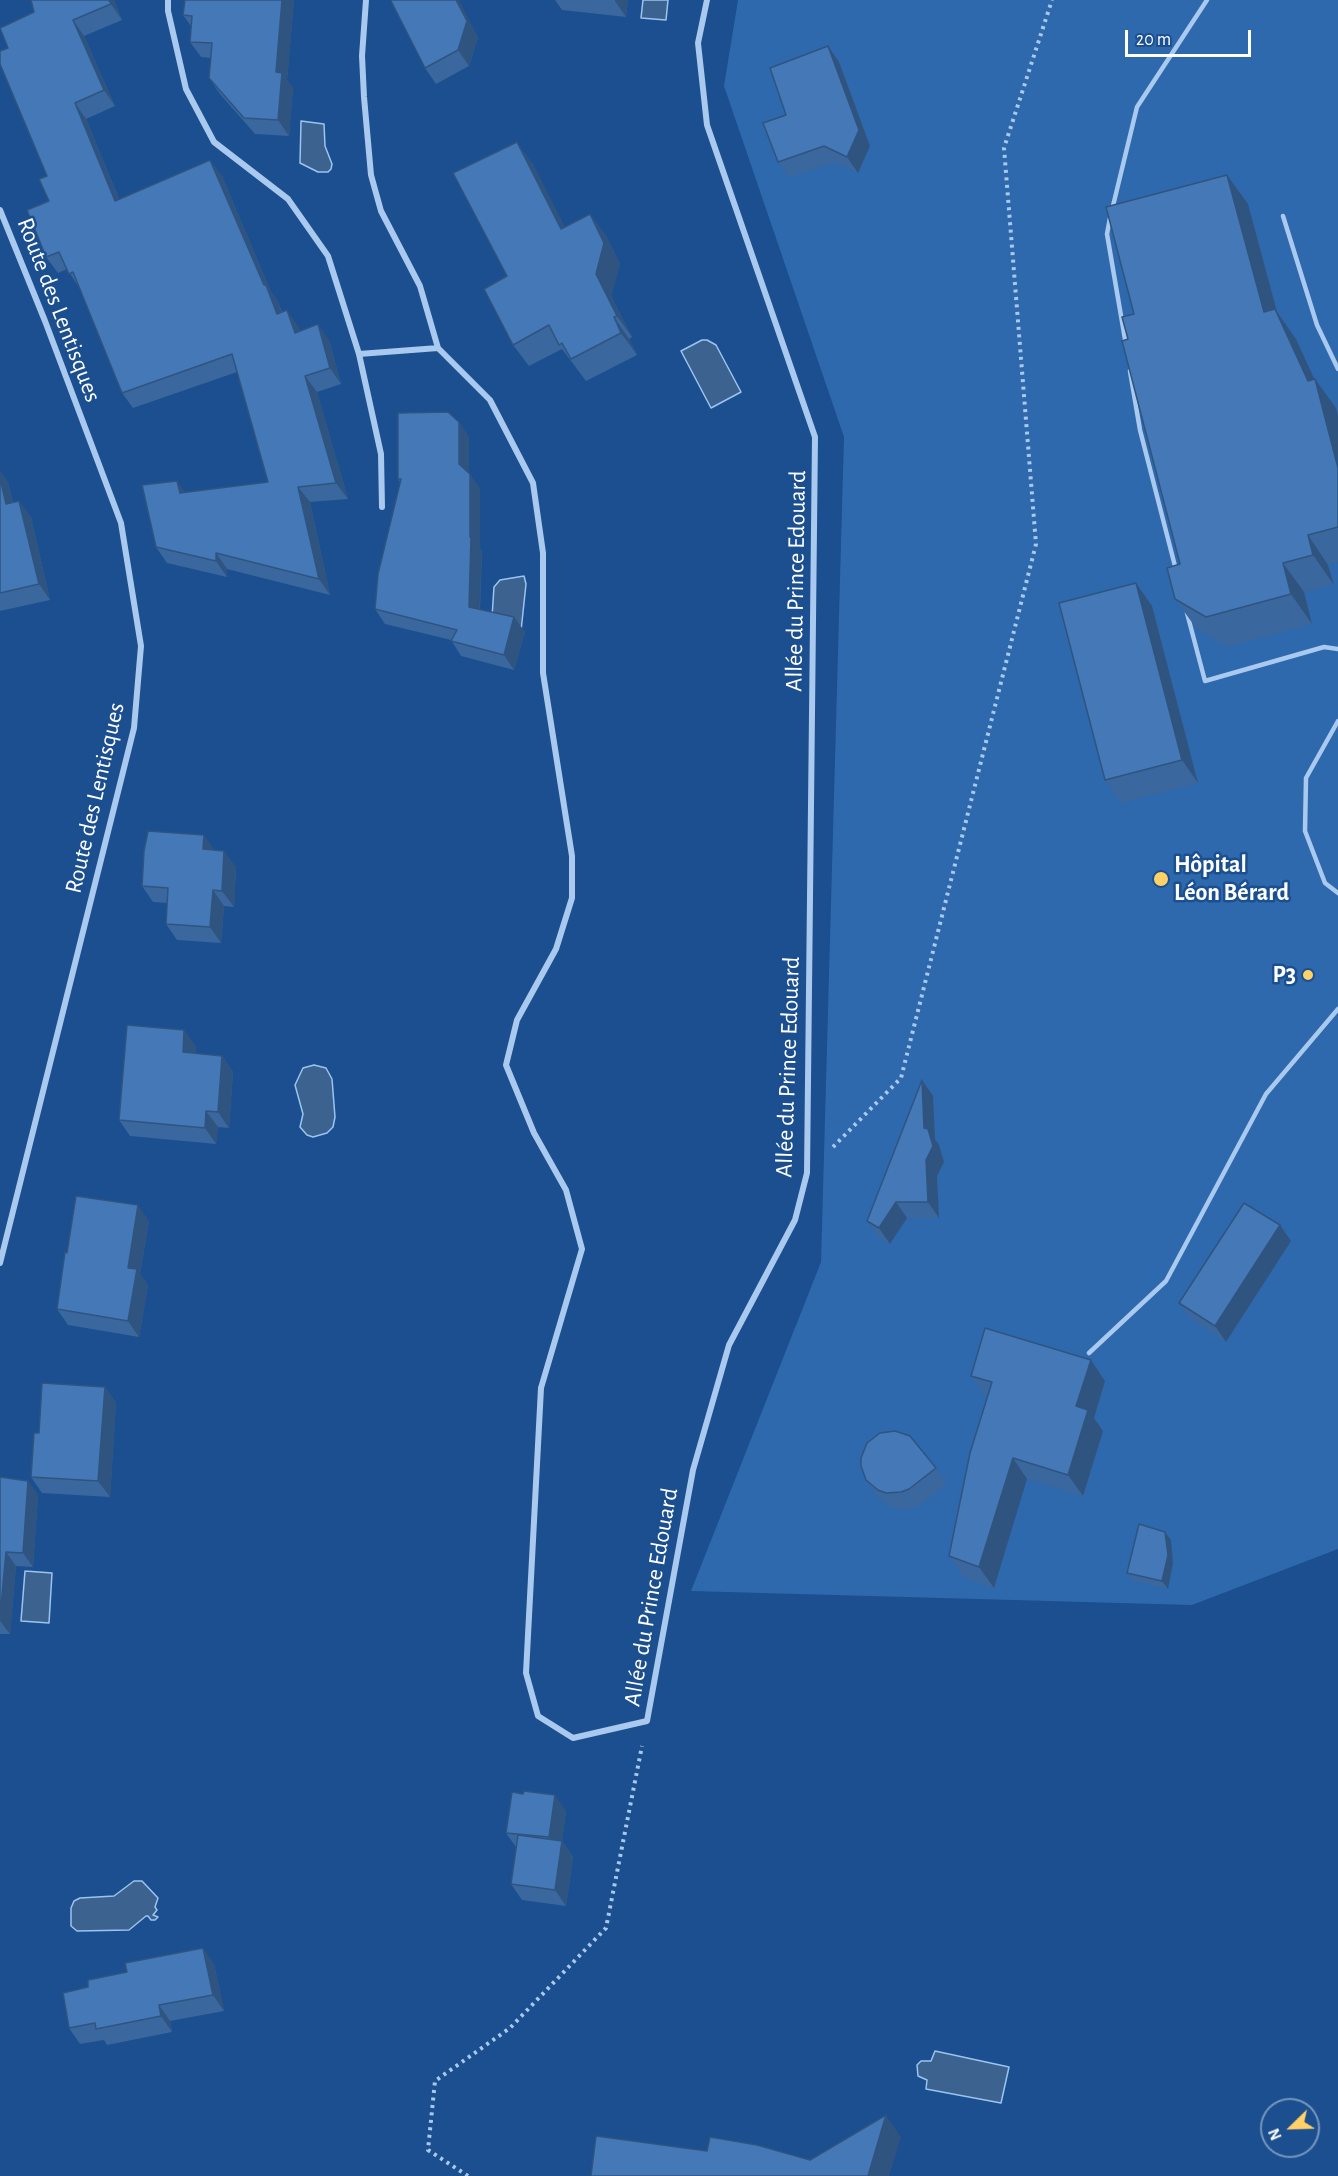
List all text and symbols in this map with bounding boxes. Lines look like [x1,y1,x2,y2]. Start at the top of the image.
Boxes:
scale bar [1128,18,1254,56]
text: 20 m [1136,31,1171,49]
street label: Route des Lentisques [11,214,107,406]
street label: Allée du Prince Edouard [780,470,812,692]
street label: Route des Lentisques [59,700,131,896]
place label: Hôpital Léon Bérard [1174,851,1289,907]
marker: Hôpital Léon Bérard [1152,870,1170,888]
street label: Allée du Prince Edouard [770,956,806,1178]
place label: P3 [1272,961,1296,989]
marker: P3 [1301,968,1315,982]
street label: Allée du Prince Edouard [618,1486,684,1708]
north arrow [1260,2098,1320,2158]
text: N [1266,2126,1285,2142]

